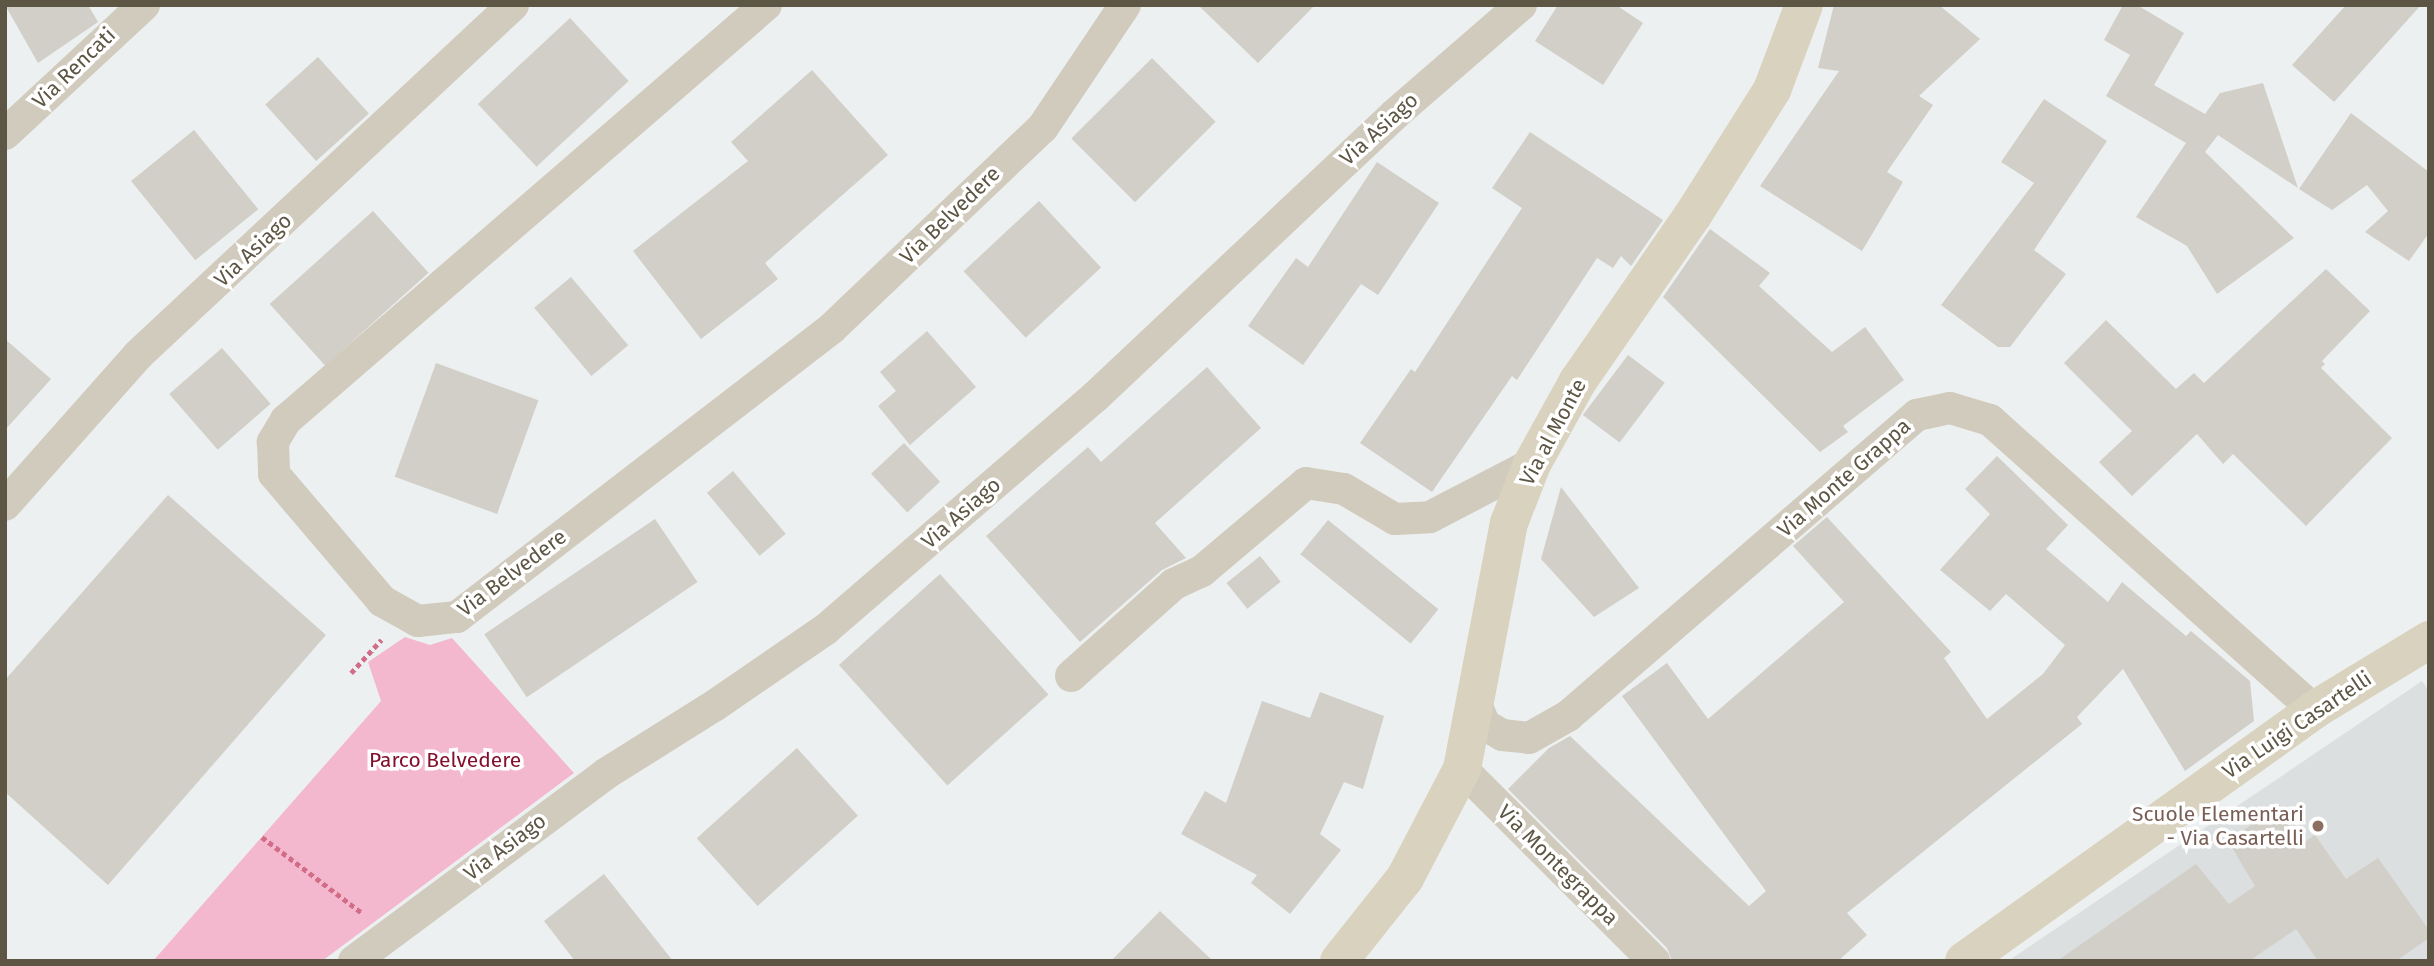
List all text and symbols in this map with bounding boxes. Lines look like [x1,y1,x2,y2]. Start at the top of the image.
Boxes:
street label: Via Rencati [27,22,121,114]
street label: Via Asiago [1335,87,1423,171]
street label: Via Belvedere [895,161,1005,269]
street label: Via Asiago [209,208,297,292]
street label: Via al Monte [1514,374,1592,490]
street label: Via Monte Grappa [1772,413,1916,543]
street label: Via Asiago [916,472,1006,554]
street label: Via Belvedere [453,524,571,622]
street label: Via Luigi Casartelli [2218,666,2376,784]
park label: Parco Belvedere [369,747,521,773]
street label: Via Montegrappa [1492,799,1624,931]
place label: Scuole Elementari - Via Casartelli [2132,801,2304,851]
street label: Via Asiago [459,808,551,886]
marker: Scuole Elementari - Via Casartelli [2310,818,2326,834]

